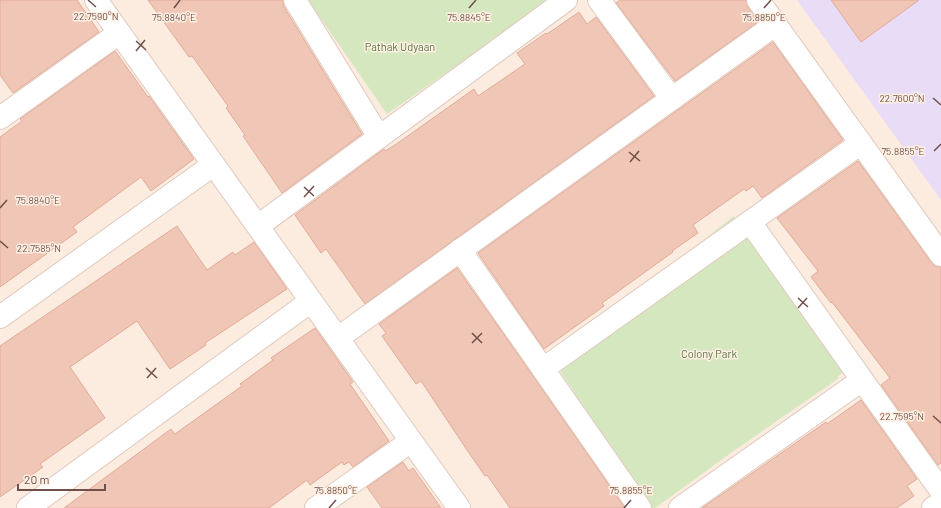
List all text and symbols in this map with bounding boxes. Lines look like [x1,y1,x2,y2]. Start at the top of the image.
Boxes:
text: 22.7590°N [74,10,118,22]
text: 75.8840°E [152,11,196,23]
text: 75.8845°E [447,11,491,23]
text: 75.8850°E [742,11,786,23]
park label: Pathak Udyaan [365,40,435,53]
text: 22.7600°N [879,92,925,104]
text: 75.8855°E [881,145,925,157]
text: 75.8840°E [16,194,60,206]
text: 22.7585°N [17,242,61,254]
park label: Colony Park [681,347,737,360]
text: 22.7595°N [880,410,924,422]
scale bar [18,466,105,492]
text: 20 m [24,472,50,486]
text: 75.8850°E [314,484,358,496]
text: 75.8855°E [609,484,653,496]

